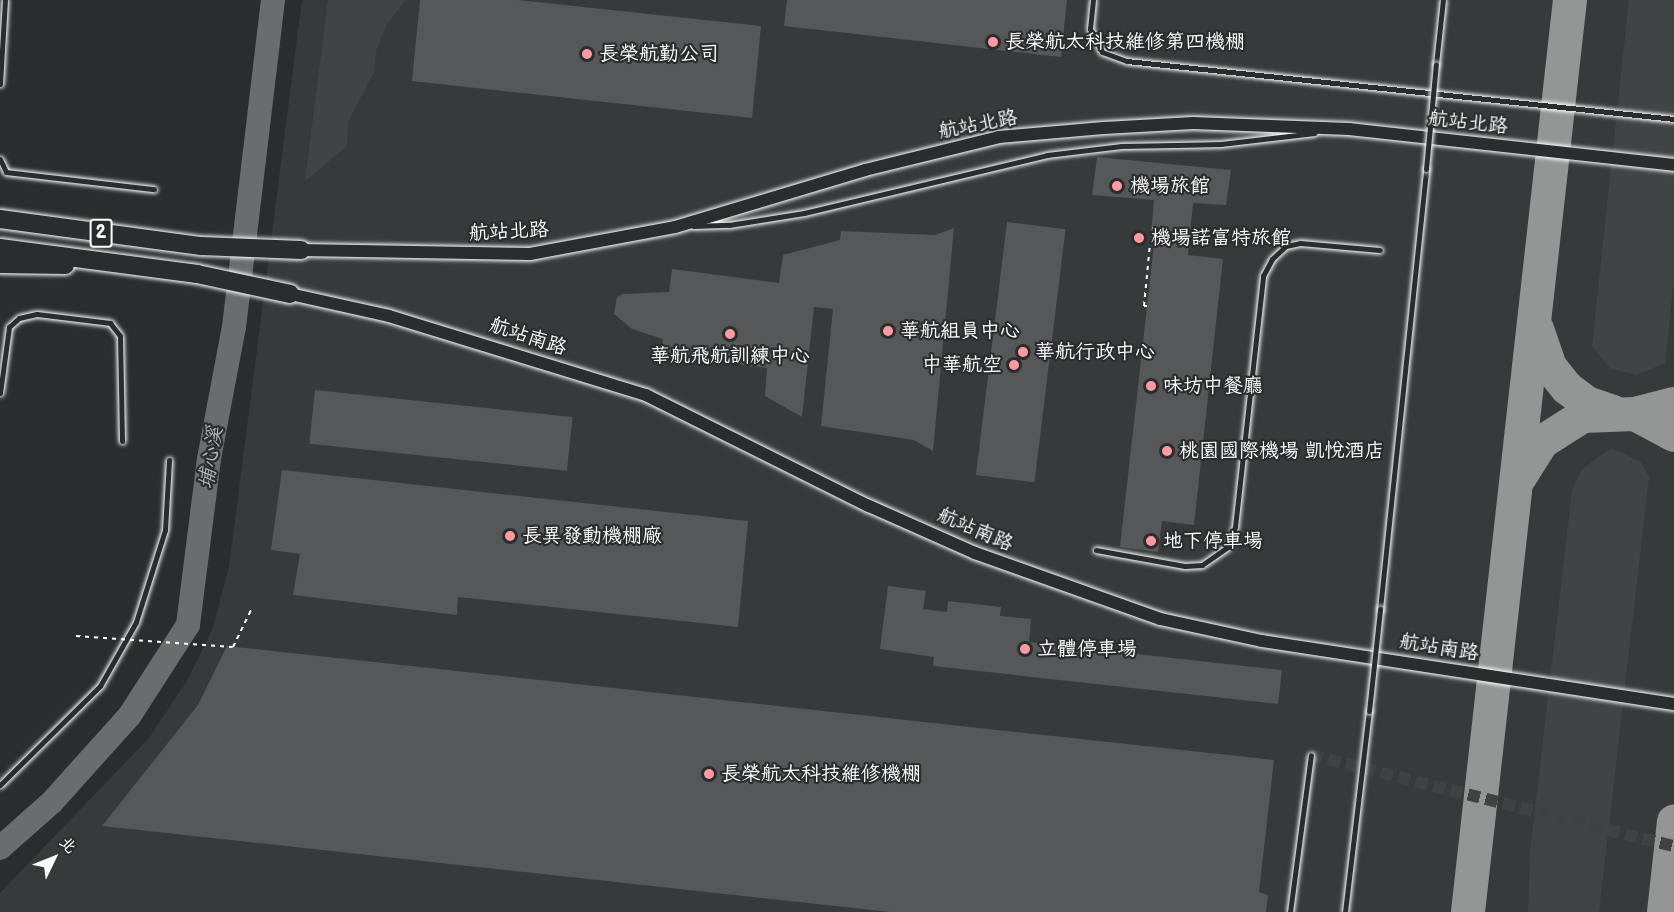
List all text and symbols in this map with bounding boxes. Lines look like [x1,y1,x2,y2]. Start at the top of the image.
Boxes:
place label: 長榮航太科技維修第四機棚 [1005,30,1245,54]
marker: 長榮航太科技維修第四機棚 [986,35,1000,49]
place label: 長榮航勤公司 [599,42,719,66]
marker: 長榮航勤公司 [580,47,594,61]
street label: 航站北路 [936,106,1020,144]
street label: 航站北路 [1427,107,1509,139]
place label: 機場旅館 [1130,174,1210,198]
marker: 機場旅館 [1108,177,1126,195]
road number: 2 [89,218,113,248]
street label: 航站北路 [468,218,550,246]
place label: 機場諾富特旅館 [1151,226,1291,250]
marker: 機場諾富特旅館 [1132,231,1146,245]
street label: 航站南路 [486,313,570,361]
place label: 華航組員中心 [900,319,1020,343]
marker: 華航組員中心 [881,324,895,338]
marker: 華航飛航訓練中心 [723,327,737,341]
place label: 華航行政中心 [1035,340,1155,364]
place label: 華航飛航訓練中心 [650,344,810,368]
marker: 華航行政中心 [1016,345,1030,359]
place label: 中華航空 [922,353,1002,377]
marker: 中華航空 [1007,358,1021,372]
place label: 味坊中餐廳 [1163,374,1263,398]
marker: 味坊中餐廳 [1144,379,1158,393]
water label: 埔心溪 [194,425,228,491]
place label: 桃園國際機場 凱悅酒店 [1179,439,1384,463]
marker: 桃園國際機場 凱悅酒店 [1160,444,1174,458]
street label: 航站南路 [933,503,1017,557]
place label: 長異發動機棚廠 [522,524,662,548]
marker: 長異發動機棚廠 [503,529,517,543]
place label: 地下停車場 [1163,529,1263,553]
marker: 地下停車場 [1144,534,1158,548]
street label: 航站南路 [1398,630,1480,666]
place label: 立體停車場 [1037,637,1137,661]
marker: 立體停車場 [1018,642,1032,656]
place label: 長榮航太科技維修機棚 [721,762,921,786]
marker: 長榮航太科技維修機棚 [702,767,716,781]
north arrow [24,828,84,888]
text: 北 [55,833,80,858]

